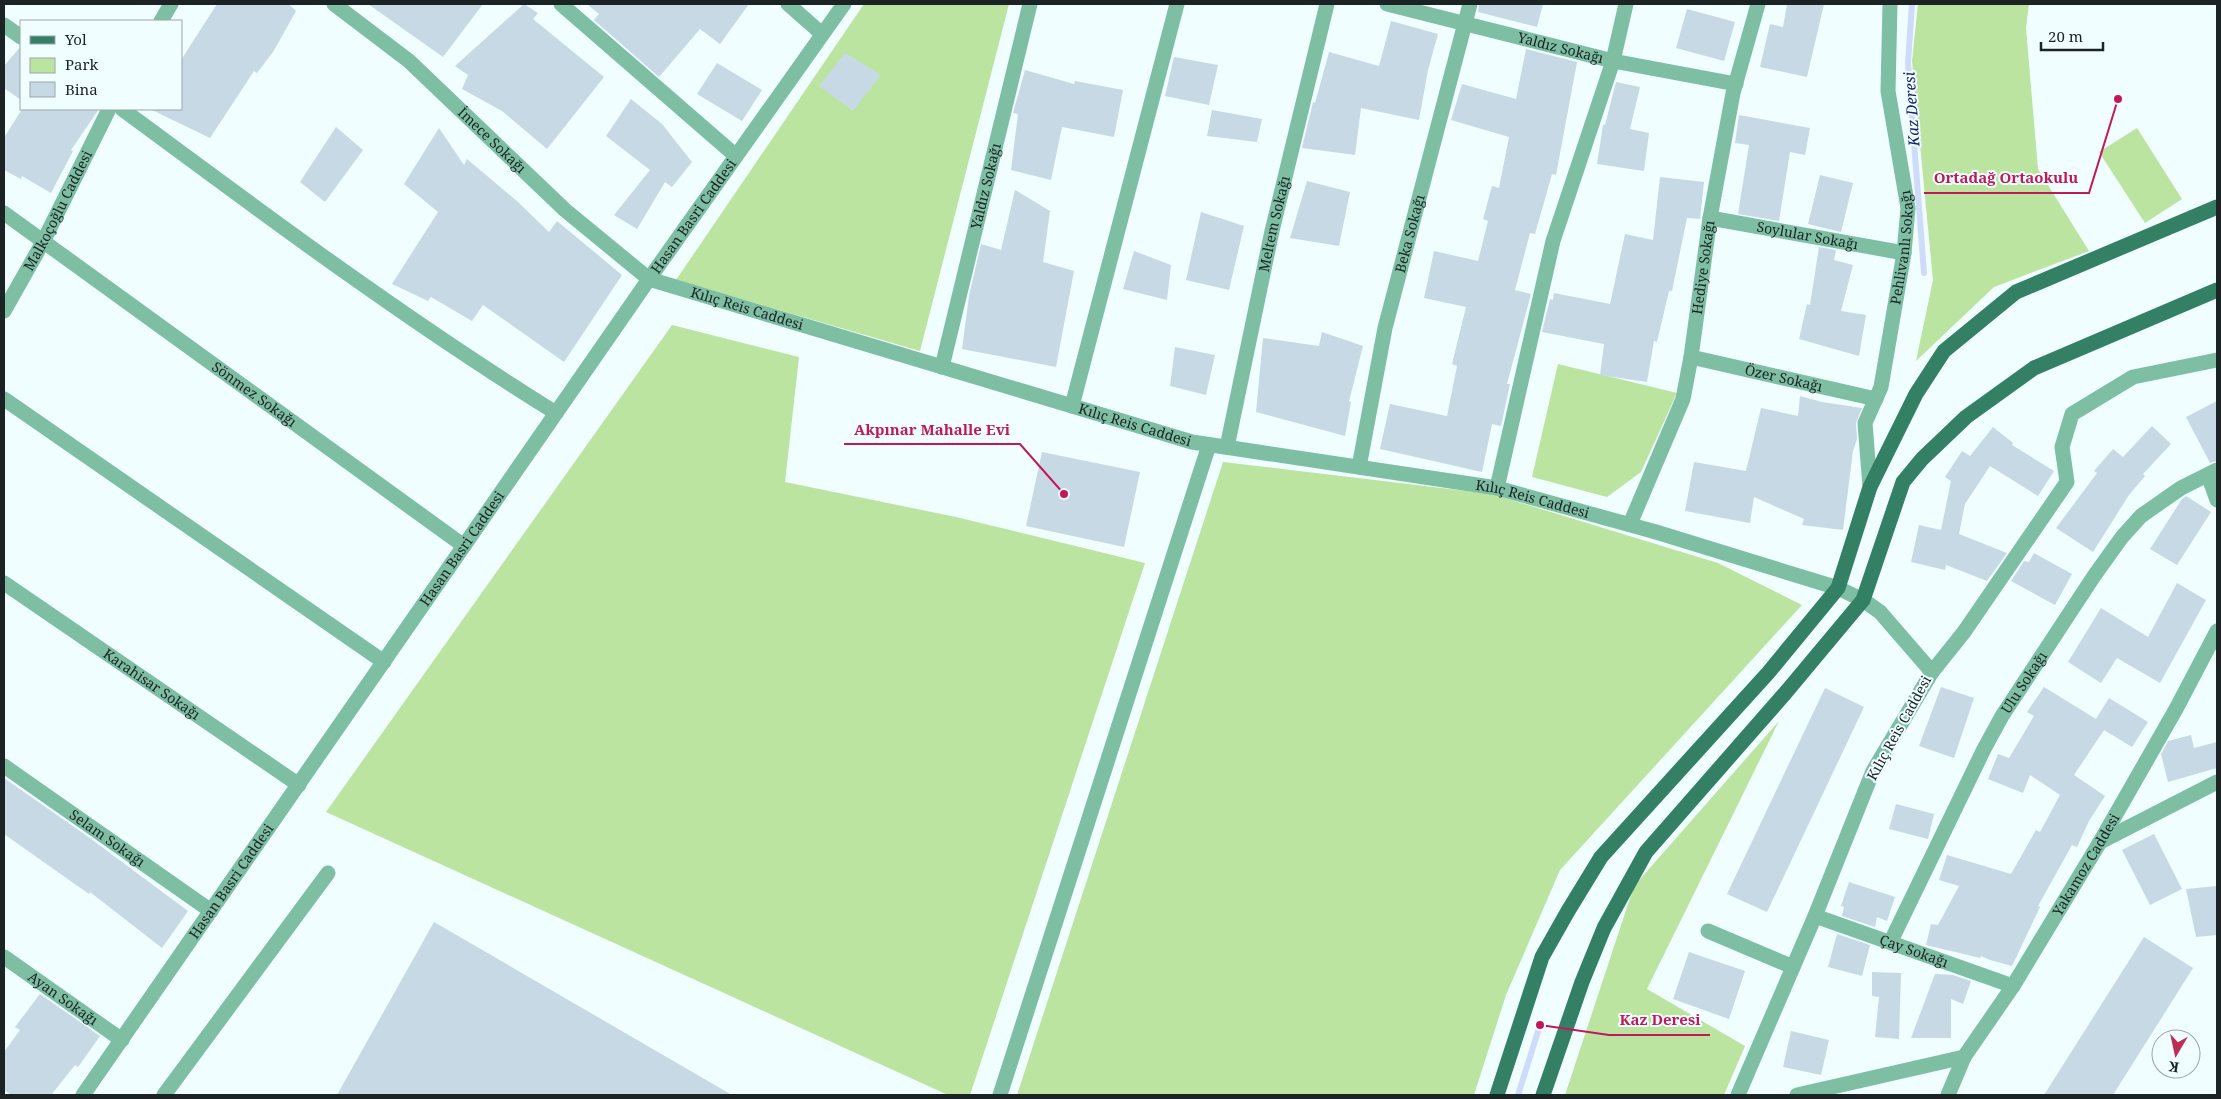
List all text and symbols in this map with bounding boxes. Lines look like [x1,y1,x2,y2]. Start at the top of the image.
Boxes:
legend [20,20,182,110]
scale bar [2041,20,2104,52]
text: 20 m [2048,26,2083,46]
street label: Yaldız Sokağı [1515,27,1606,67]
text: Yol [64,29,87,49]
text: Park [65,54,99,74]
water label: Kaz Deresi [1898,71,1924,148]
text: Bina [65,79,98,99]
street label: İmece Sokağı [454,103,531,177]
street label: Yaldız Sokağı [966,141,1005,232]
street label: Malkoçoğlu Caddesi [19,146,96,274]
street label: Hasan Basri Caddesi [646,155,740,277]
callout: Ortadağ Ortaokulu [1924,163,2089,193]
text: Ortadağ Ortaokulu [1934,167,2078,187]
street label: Meltem Sokağı [1254,173,1294,274]
street label: Pehlivanlı Sokağı [1885,188,1917,306]
street label: Beka Sokağı [1390,192,1429,275]
street label: Soylular Sokağı [1755,217,1860,254]
street label: Hediye Sokağı [1687,219,1719,315]
street label: Kılıç Reis Caddesi [689,282,806,334]
street label: Sönmez Sokağı [208,357,301,431]
street label: Özer Sokağı [1743,360,1825,396]
street label: Kılıç Reis Caddesi [1076,399,1194,450]
callout: Akpınar Mahalle Evi [844,414,1020,444]
text: Akpınar Mahalle Evi [854,419,1011,439]
street label: Kılıç Reis Caddesi [1474,475,1592,522]
street label: Hasan Basri Caddesi [415,487,508,610]
street label: Karahisar Sokağı [100,644,205,724]
street label: Ulu Sokağı [1996,647,2051,717]
street label: Kılıç Reis Caddesi [1862,672,1935,783]
street label: Selam Sokağı [66,805,149,871]
street label: Yakamoz Caddesi [2047,809,2124,920]
street label: Hasan Basri Caddesi [184,819,278,942]
street label: Çay Sokağı [1877,930,1952,972]
street label: Ayan Sokağı [24,967,102,1030]
callout: Kaz Deresi [1609,1005,1710,1035]
text: Kaz Deresi [1620,1009,1701,1029]
north arrow [2151,1029,2201,1079]
text: K [2167,1057,2180,1078]

